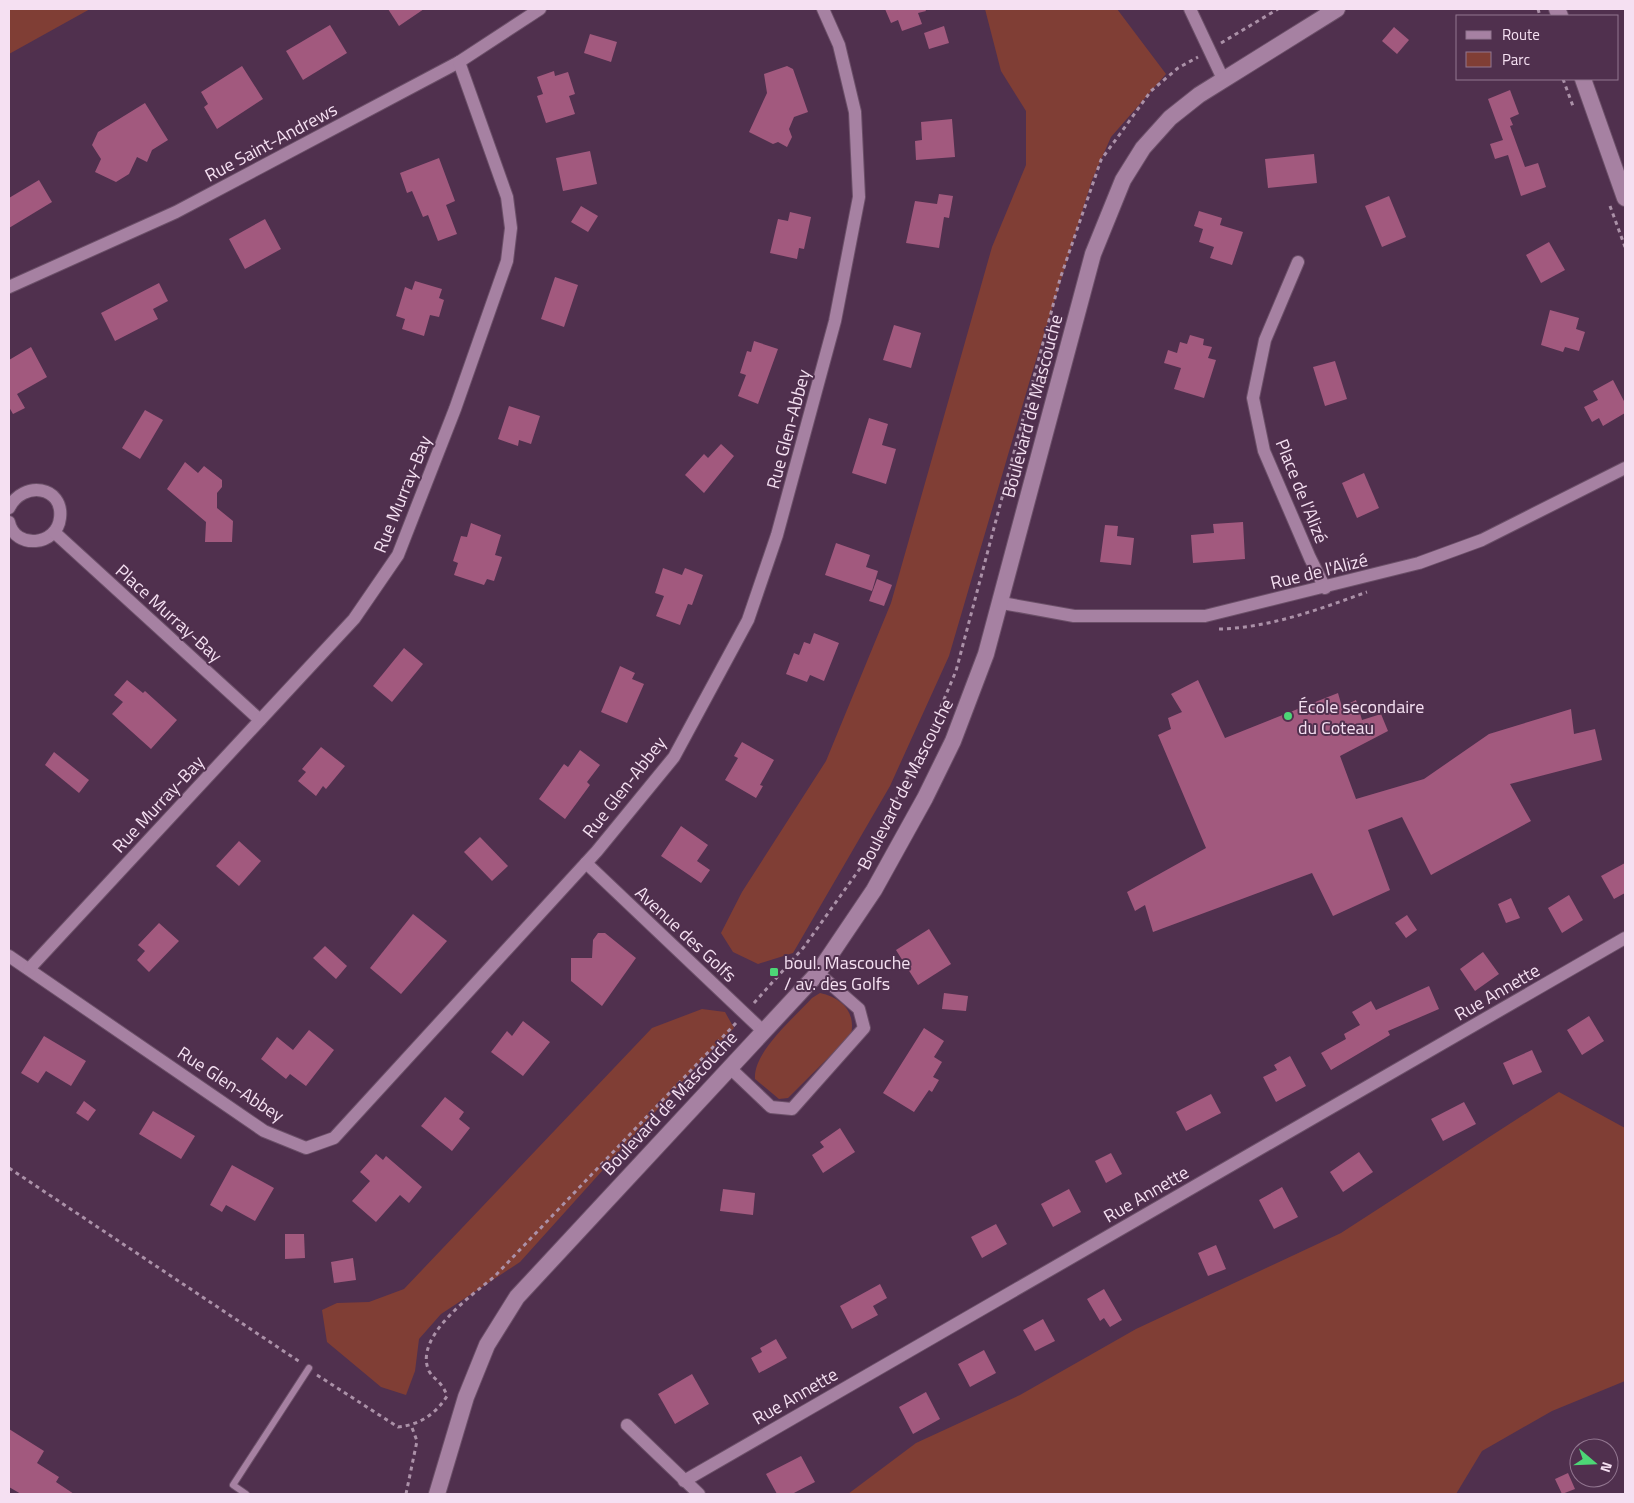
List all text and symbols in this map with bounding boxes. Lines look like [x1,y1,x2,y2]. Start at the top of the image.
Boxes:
legend [1456,15,1619,80]
text: Route [1502,23,1540,46]
text: Parc [1502,48,1530,71]
street label: Rue Saint-Andrews [200,96,342,188]
street label: Boulevard de Mascouche [995,311,1069,501]
street label: Rue Glen-Abbey [759,366,817,492]
street label: Rue Murray-Bay [366,431,438,557]
street label: Place de l'Alizé [1269,435,1335,547]
street label: Rue de l'Alizé [1268,546,1370,596]
street label: Place Murray-Bay [110,558,229,669]
place label: École secondaire du Coteau [1298,693,1424,741]
street label: Boulevard de Mascouche [850,694,960,874]
marker: École secondaire du Coteau [1282,710,1294,722]
street label: Rue Glen-Abbey [576,730,673,844]
street label: Rue Murray-Bay [106,749,211,859]
street label: Avenue des Golfs [629,880,743,988]
place label: boul. Mascouche / av. des Golfs [784,949,910,997]
street label: Rue Annette [1449,957,1545,1027]
marker: boul. Mascouche / av. des Golfs [768,966,780,978]
street label: Boulevard de Mascouche [595,1025,743,1181]
street label: Rue Glen-Abbey [172,1039,290,1129]
street label: Rue Annette [1098,1159,1194,1229]
street label: Rue Annette [747,1361,843,1431]
north arrow [1569,1438,1619,1488]
text: N [1595,1459,1618,1475]

